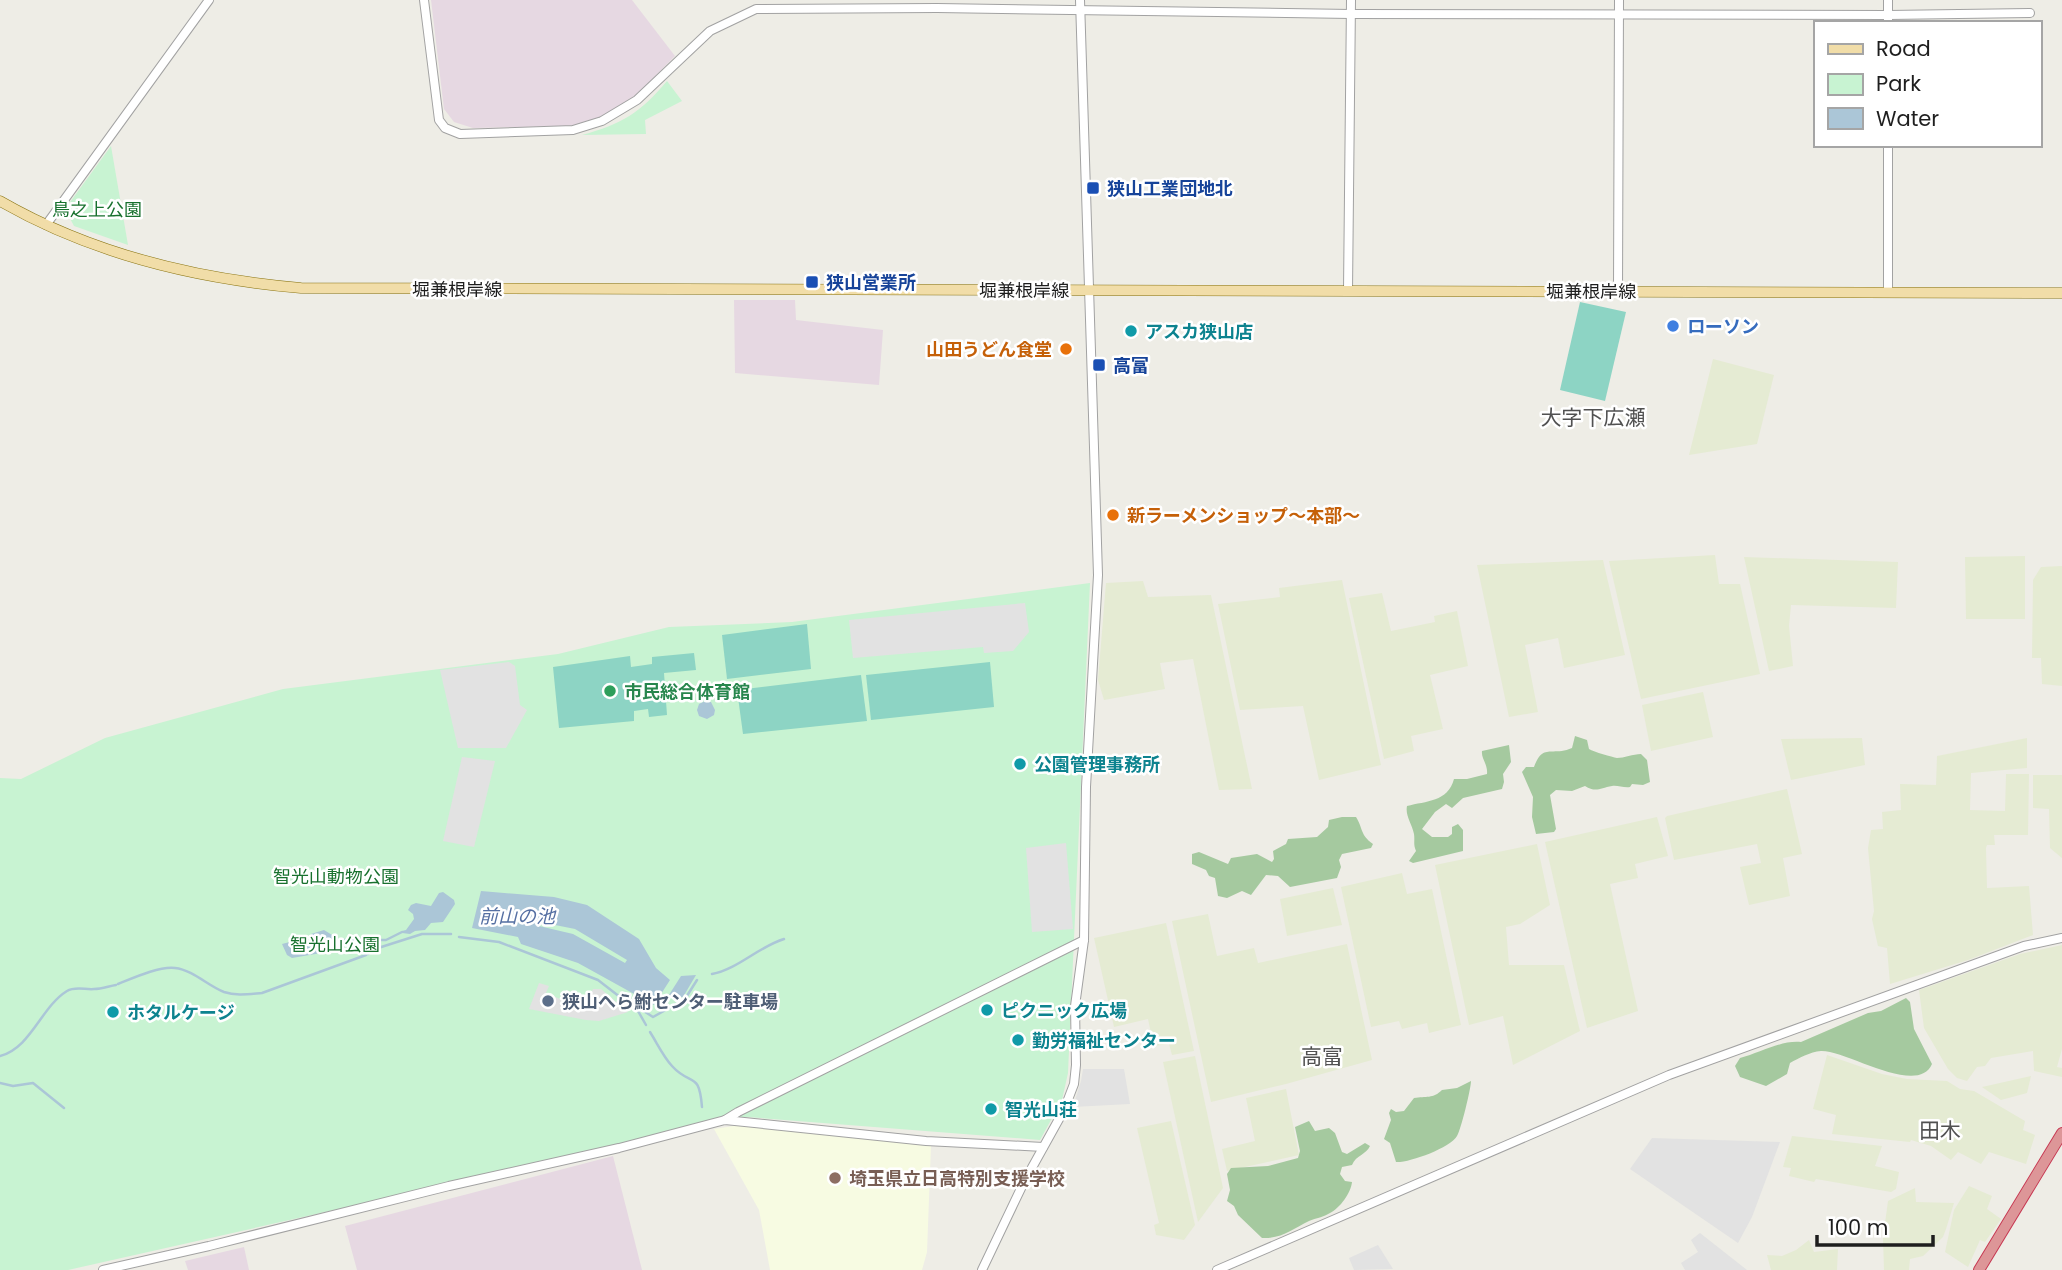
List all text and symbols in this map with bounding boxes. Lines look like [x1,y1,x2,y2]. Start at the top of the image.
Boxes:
legend [1814,21,2041,147]
text: Road [1876,34,1931,63]
text: Park [1876,69,1921,98]
text: Water [1876,104,1939,133]
place label: 狭山工業団地北 [1107,176,1233,201]
marker: 狭山工業団地北 [1085,180,1101,196]
park label: 鳥之上公園 [52,197,142,222]
place label: 狭山営業所 [826,270,916,295]
marker: 狭山営業所 [804,274,820,290]
street label: 堀兼根岸線 [412,277,502,302]
street label: 堀兼根岸線 [979,278,1069,303]
street label: 堀兼根岸線 [1546,279,1636,304]
place label: ローソン [1687,314,1759,339]
marker: ローソン [1665,318,1681,334]
place label: アスカ狭山店 [1145,319,1253,344]
marker: アスカ狭山店 [1123,323,1139,339]
place label: 山田うどん食堂 [926,337,1052,362]
marker: 山田うどん食堂 [1058,341,1074,357]
place label: 高富 [1113,353,1149,378]
marker: 高富 [1091,357,1107,373]
district label: 大字下広瀬 [1541,403,1646,432]
place label: 新ラーメンショップ～本部～ [1127,503,1360,528]
marker: 新ラーメンショップ～本部～ [1105,507,1121,523]
place label: 市民総合体育館 [624,679,750,704]
marker: 市民総合体育館 [602,683,618,699]
place label: 公園管理事務所 [1034,752,1160,777]
marker: 公園管理事務所 [1012,756,1028,772]
park label: 智光山動物公園 [273,864,399,889]
water label: 前山の池 [479,903,557,930]
park label: 智光山公園 [290,932,380,957]
place label: 狭山へら鮒センター駐車場 [562,989,778,1014]
marker: 狭山へら鮒センター駐車場 [540,993,556,1009]
place label: ピクニック広場 [1001,998,1127,1023]
place label: ホタルケージ [127,1000,235,1025]
marker: ピクニック広場 [979,1002,995,1018]
marker: ホタルケージ [105,1004,121,1020]
place label: 勤労福祉センター [1032,1028,1176,1053]
marker: 勤労福祉センター [1010,1032,1026,1048]
district label: 高富 [1301,1042,1343,1071]
place label: 智光山荘 [1005,1097,1077,1122]
marker: 智光山荘 [983,1101,999,1117]
district label: 田木 [1919,1116,1961,1145]
place label: 埼玉県立日高特別支援学校 [849,1166,1065,1191]
marker: 埼玉県立日高特別支援学校 [827,1170,843,1186]
scale bar [1817,1204,1932,1248]
text: 100 m [1828,1213,1888,1242]

